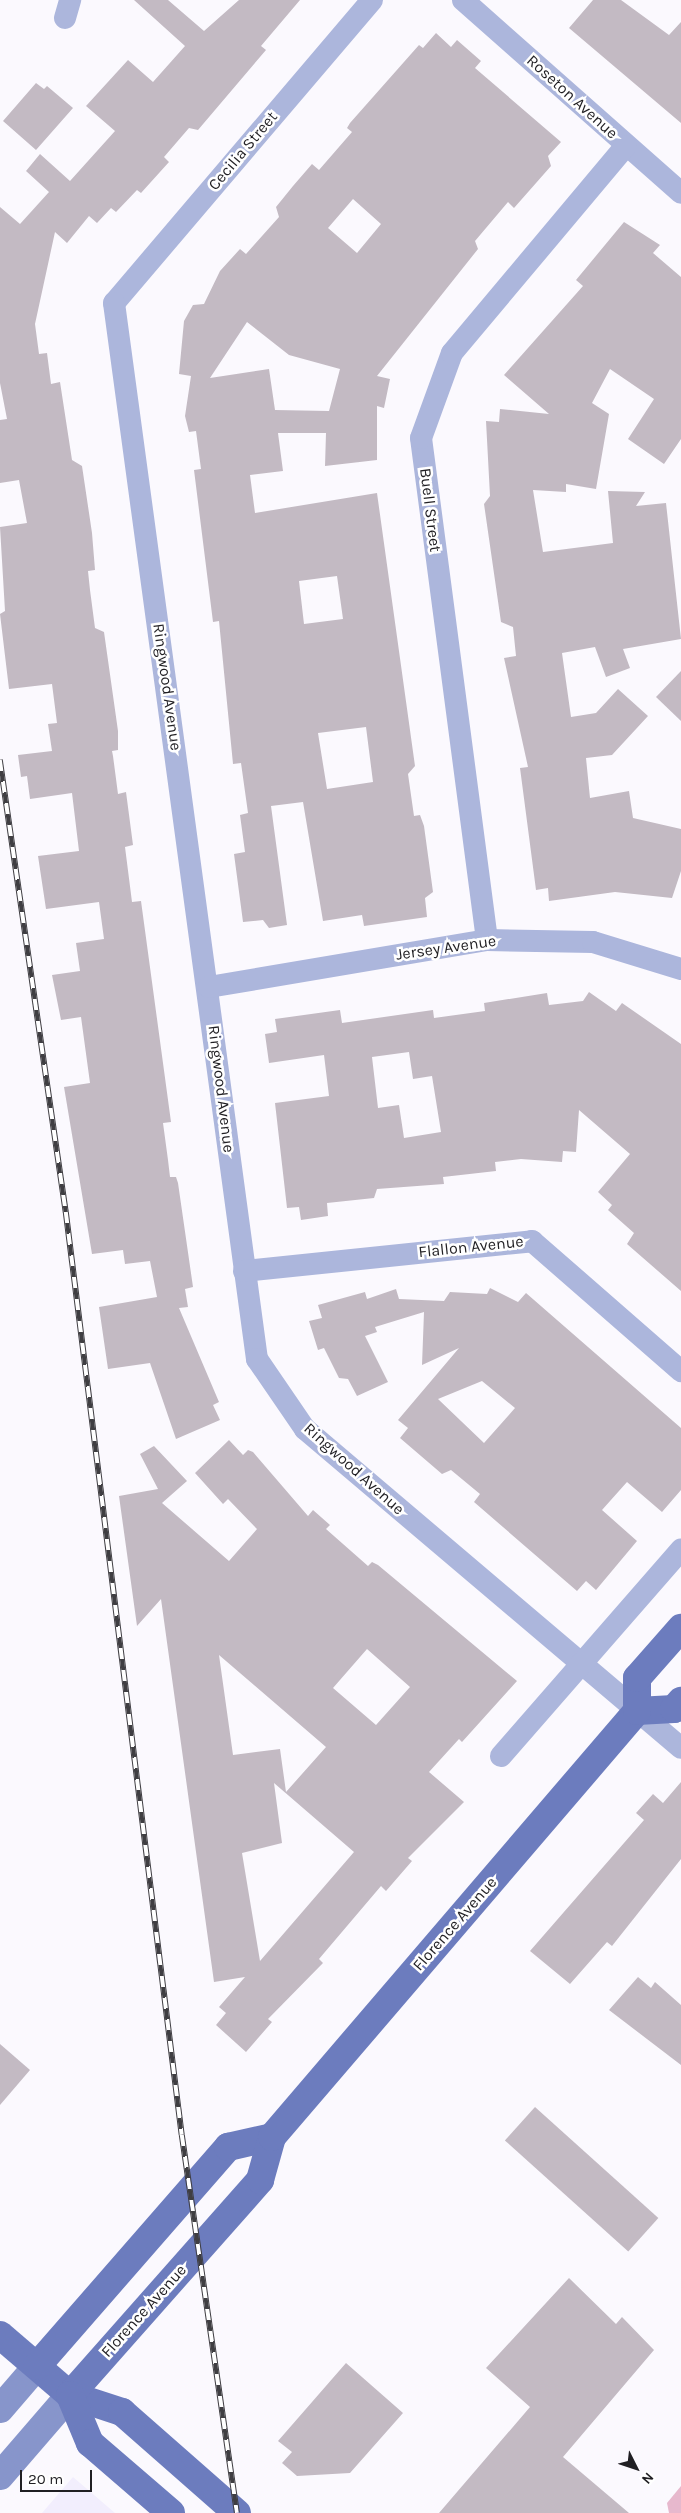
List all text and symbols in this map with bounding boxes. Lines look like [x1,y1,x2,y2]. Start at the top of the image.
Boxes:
street label: Roseton Avenue [522,51,622,143]
street label: Cecilia Street [205,108,281,194]
street label: Buell Street [415,467,445,553]
street label: Ringwood Avenue [149,622,185,752]
street label: Jersey Avenue [395,931,497,965]
street label: Ringwood Avenue [204,1024,238,1154]
street label: Flallon Avenue [418,1232,524,1262]
street label: Ringwood Avenue [300,1419,408,1519]
street label: Florence Avenue [409,1873,501,1975]
street label: Florence Avenue [97,2261,191,2361]
north arrow [611,2443,661,2493]
scale bar [22,2460,95,2492]
text: N [638,2469,657,2488]
text: 20 m [28,2470,63,2488]

